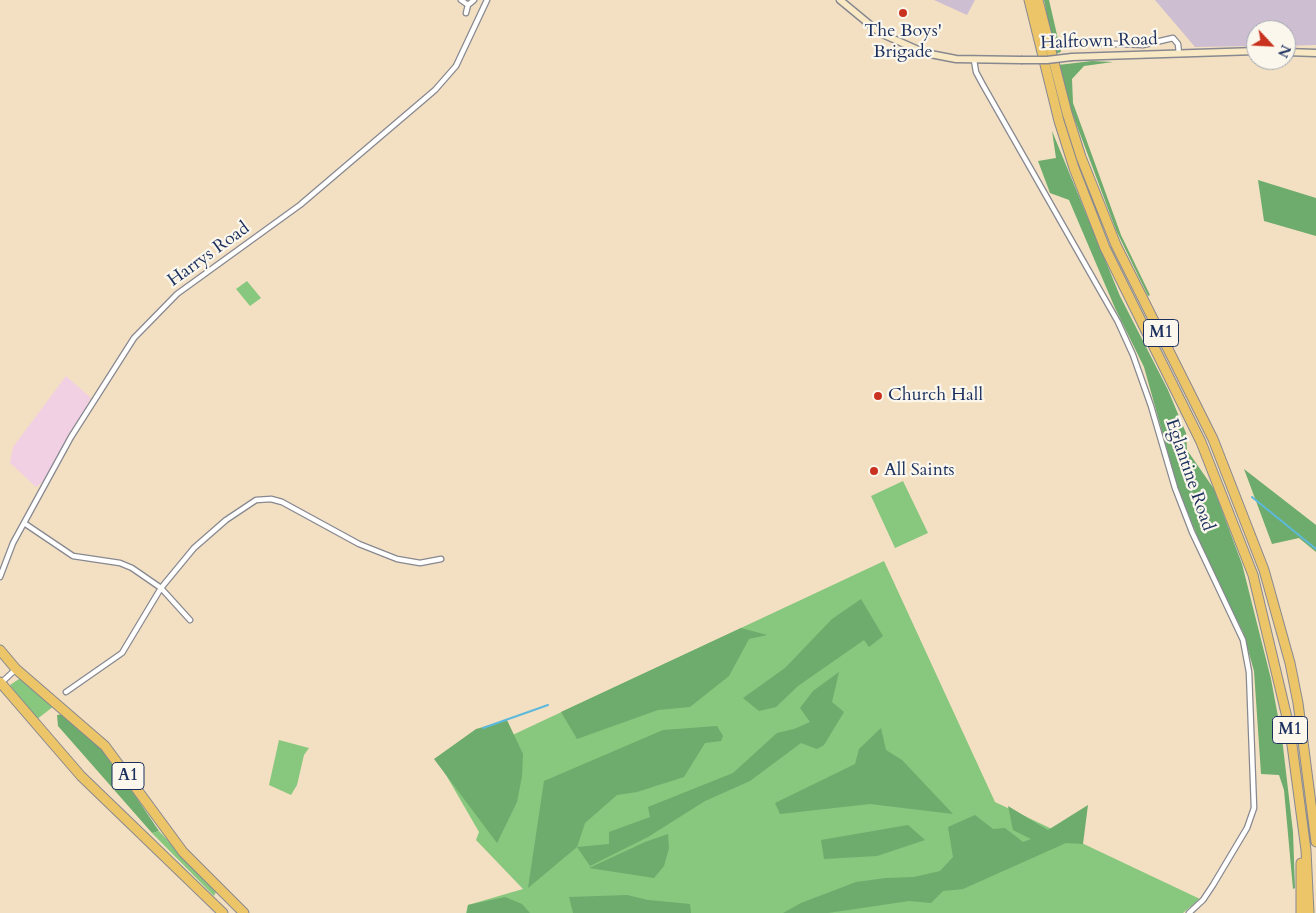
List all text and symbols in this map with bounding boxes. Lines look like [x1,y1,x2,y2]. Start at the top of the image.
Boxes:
marker: The Boys' Brigade [897,7,909,19]
north arrow [1246,20,1296,70]
place label: The Boys' Brigade [864,21,942,64]
street label: Halftown Road [1040,29,1158,55]
text: N [1273,42,1295,61]
street label: Harrys Road [164,218,254,292]
road number: M1 [1144,319,1178,346]
place label: Church Hall [888,385,983,407]
marker: Church Hall [872,390,884,402]
street label: Eglantine Road [1160,416,1218,534]
place label: All Saints [884,460,955,482]
marker: All Saints [868,465,880,477]
road number: M1 [1272,716,1308,744]
road number: A1 [112,762,144,789]

